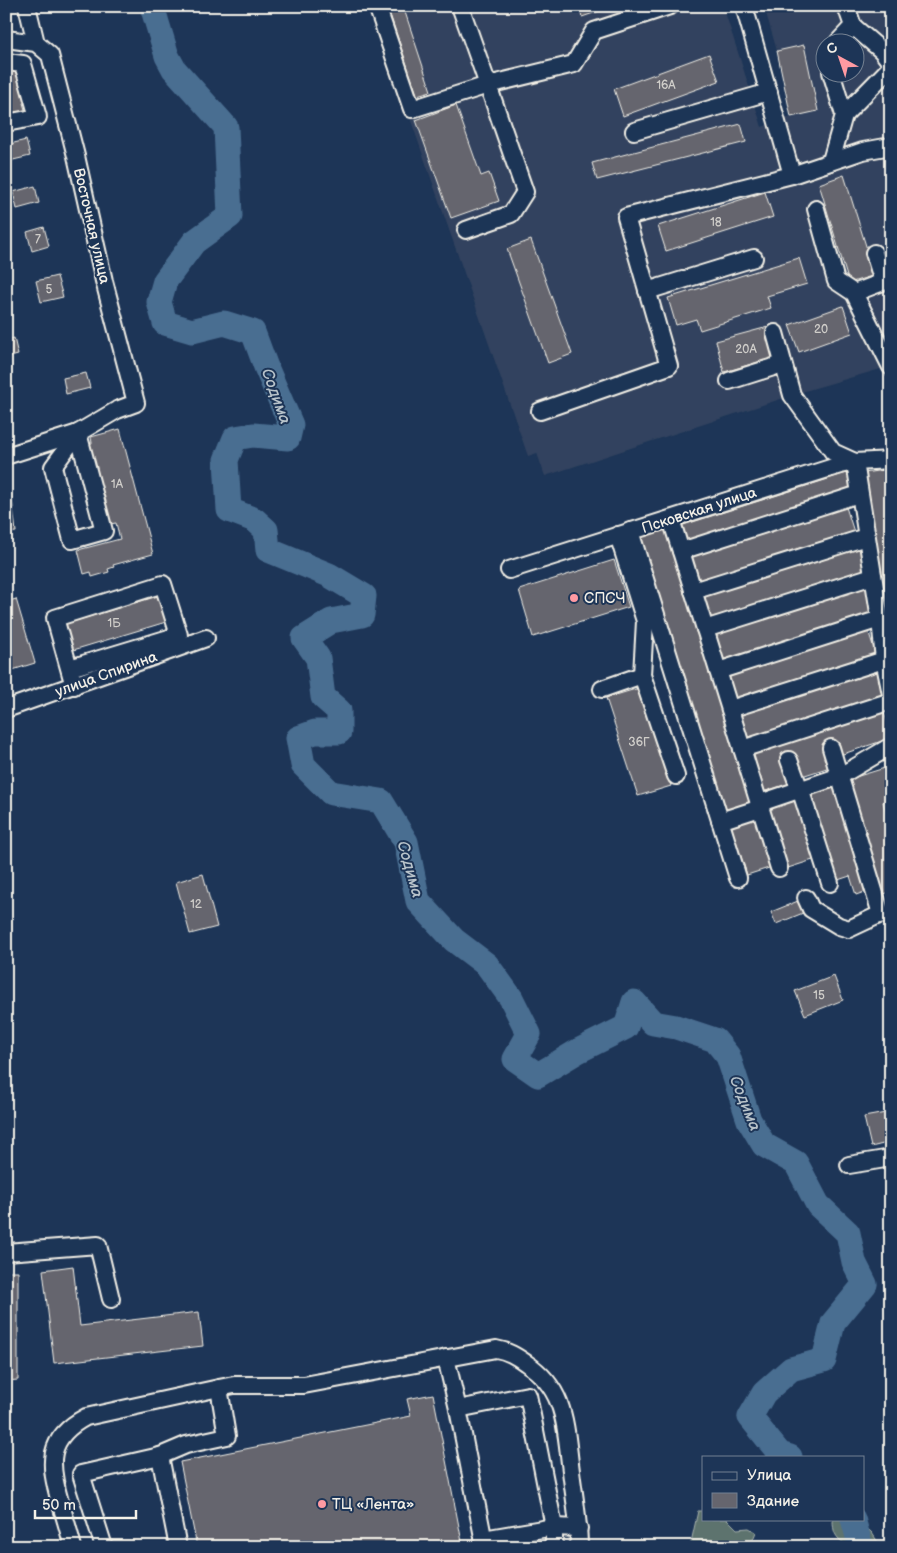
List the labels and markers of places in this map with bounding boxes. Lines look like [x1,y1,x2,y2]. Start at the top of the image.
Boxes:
place label: СПСЧ [584,589,625,608]
marker: СПСЧ [568,592,580,604]
place label: ТЦ «Лента» [332,1495,414,1514]
marker: ТЦ «Лента» [316,1498,328,1510]

